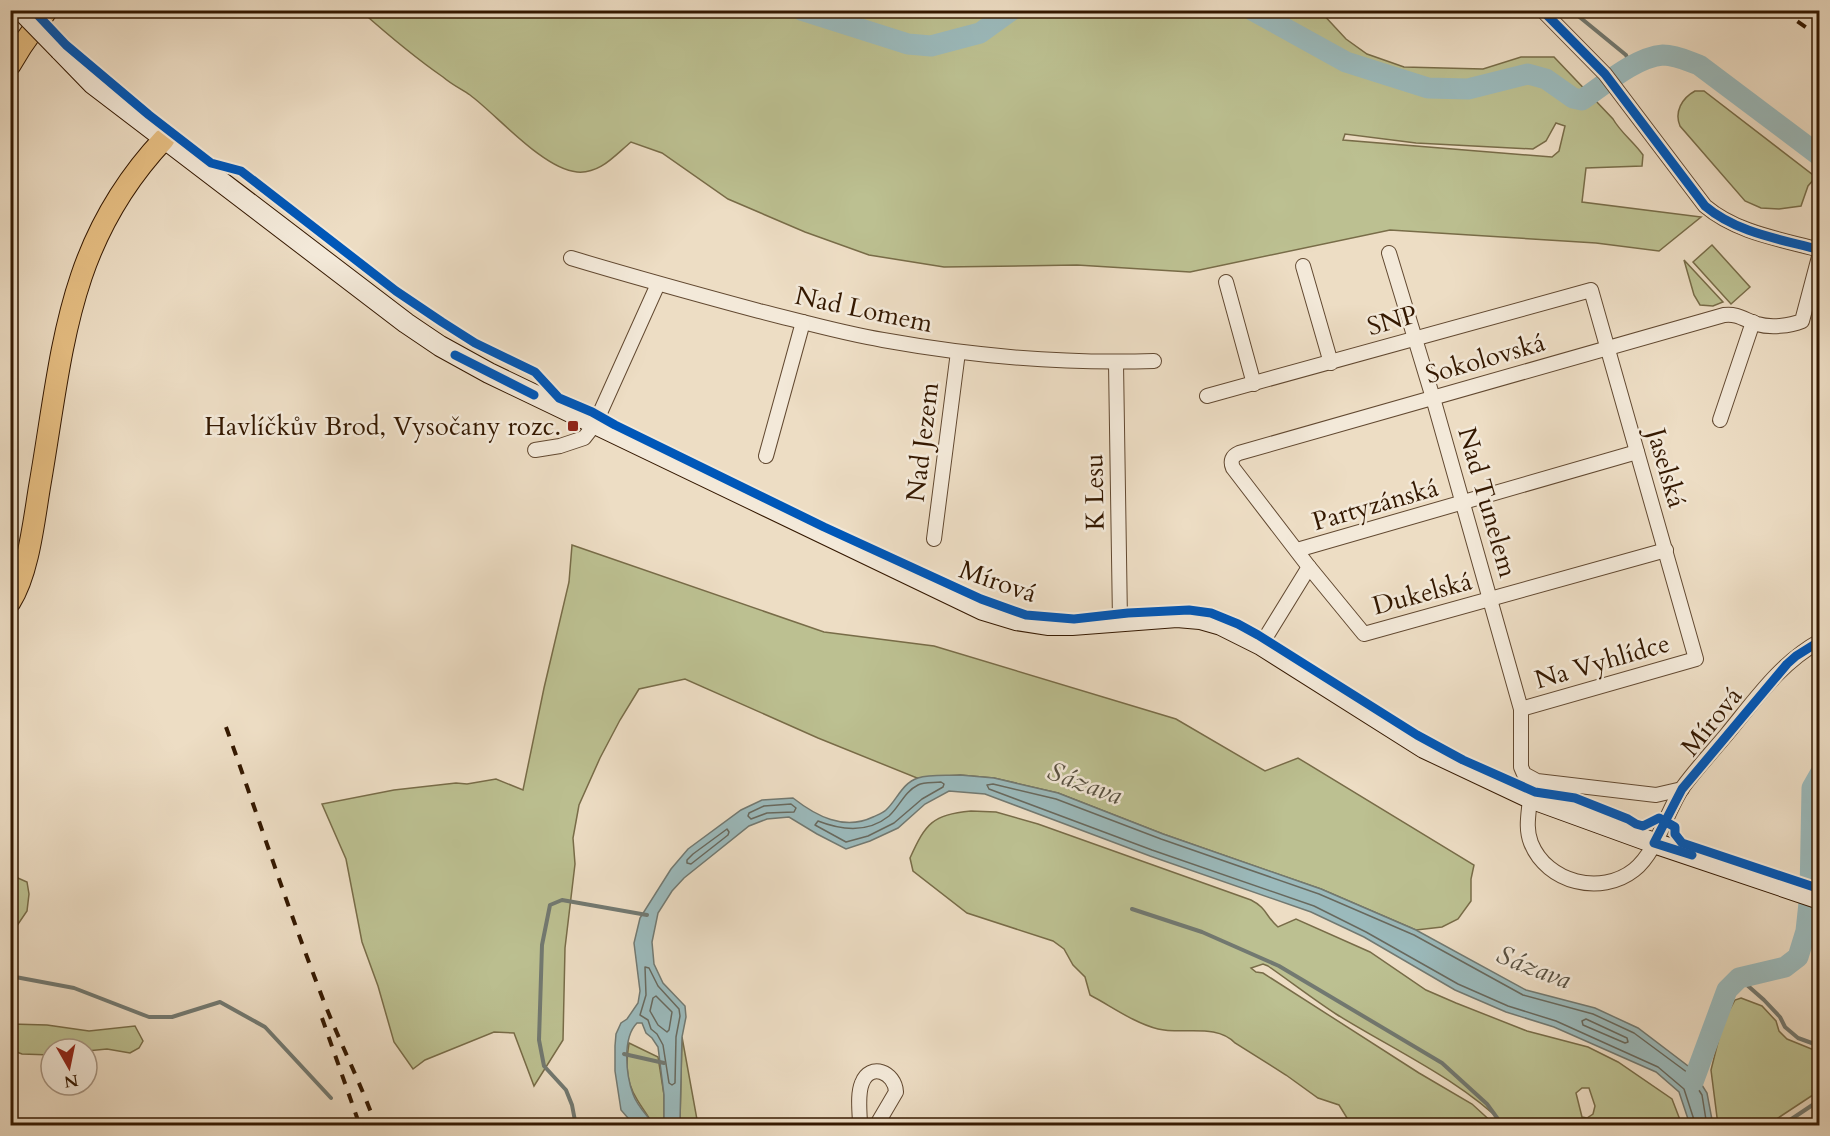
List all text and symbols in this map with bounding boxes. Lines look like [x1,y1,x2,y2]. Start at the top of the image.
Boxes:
street label: Nad Lomem [792,278,936,341]
street label: SNP [1363,297,1421,344]
street label: Sokolovská [1421,325,1549,392]
street label: Nad Jezem [898,380,947,504]
place label: Havlíčkův Brod, Vysočany rozc. [204,409,561,444]
marker: Havlíčkův Brod, Vysočany rozc. [566,419,580,433]
street label: Jaselská [1637,421,1695,512]
street label: Nad Tunelem [1449,423,1526,581]
street label: K Lesu [1076,453,1113,531]
street label: Partyzánská [1308,470,1442,539]
street label: Mírová [954,552,1041,611]
street label: Dukelská [1369,563,1476,624]
street label: Na Vyhlídce [1531,626,1674,697]
street label: Mírová [1673,679,1750,763]
water label: Sázava [1042,753,1127,814]
water label: Sázava [1491,936,1576,999]
north arrow [39,1037,99,1097]
text: N [63,1069,80,1093]

